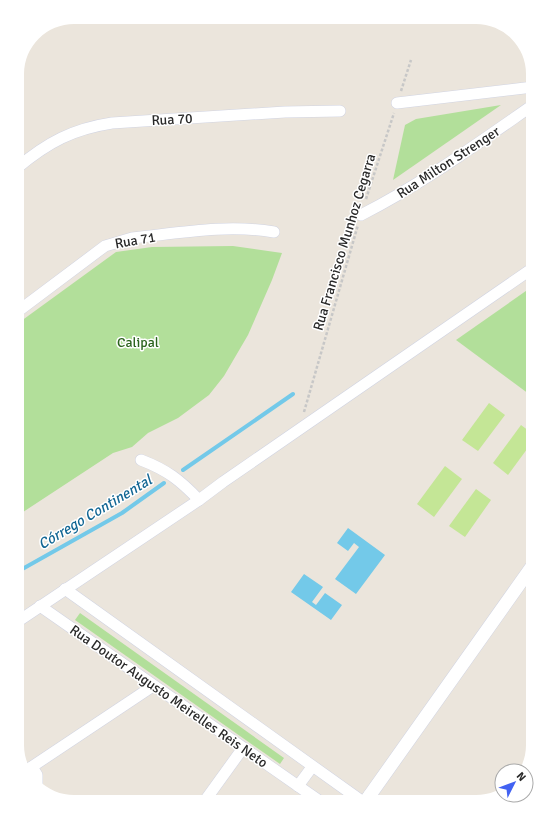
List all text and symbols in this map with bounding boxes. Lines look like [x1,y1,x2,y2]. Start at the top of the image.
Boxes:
street label: Rua 70 [151,110,193,129]
street label: Rua Milton Strenger [394,122,504,202]
street label: Rua Francisco Munhoz Cegarra [309,152,380,333]
street label: Rua 71 [113,229,157,252]
park label: Calipal [117,334,159,351]
water label: Córrego Continental [35,470,157,553]
street label: Rua Doutor Augusto Meirelles Reis Neto [67,621,271,772]
north arrow [494,763,534,803]
text: N [514,769,528,784]

